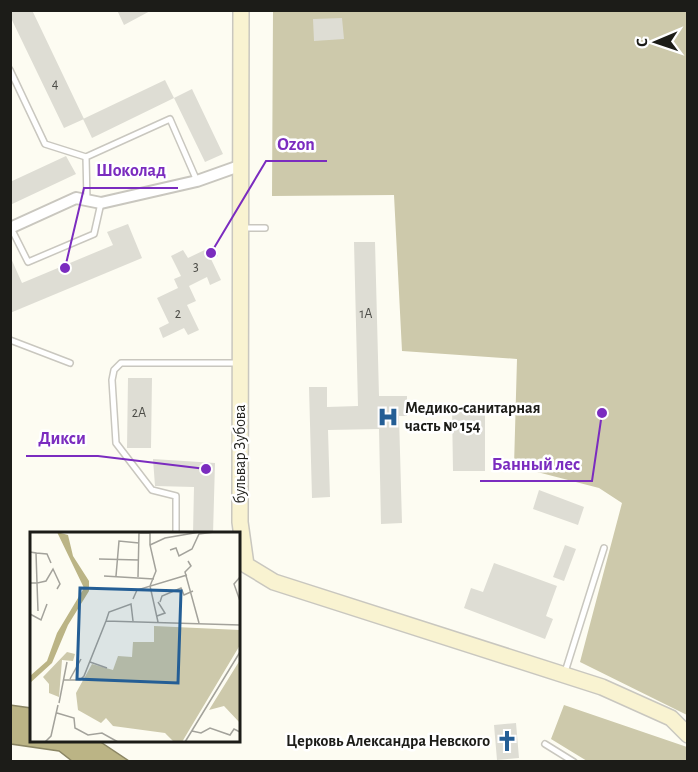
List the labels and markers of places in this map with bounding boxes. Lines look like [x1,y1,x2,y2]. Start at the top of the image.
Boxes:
callout: Ozon [266,125,327,161]
callout: Шоколад [84,152,178,188]
place label: Медико-санитарная часть № 154 [405,400,540,434]
hospital icon: Медико-санитарная часть № 154 [376,405,400,429]
callout: Дикси [26,420,98,456]
callout: Банный лес [480,445,592,481]
church icon: Церковь Александра Невского [495,729,519,753]
place label: Церковь Александра Невского [286,733,490,749]

